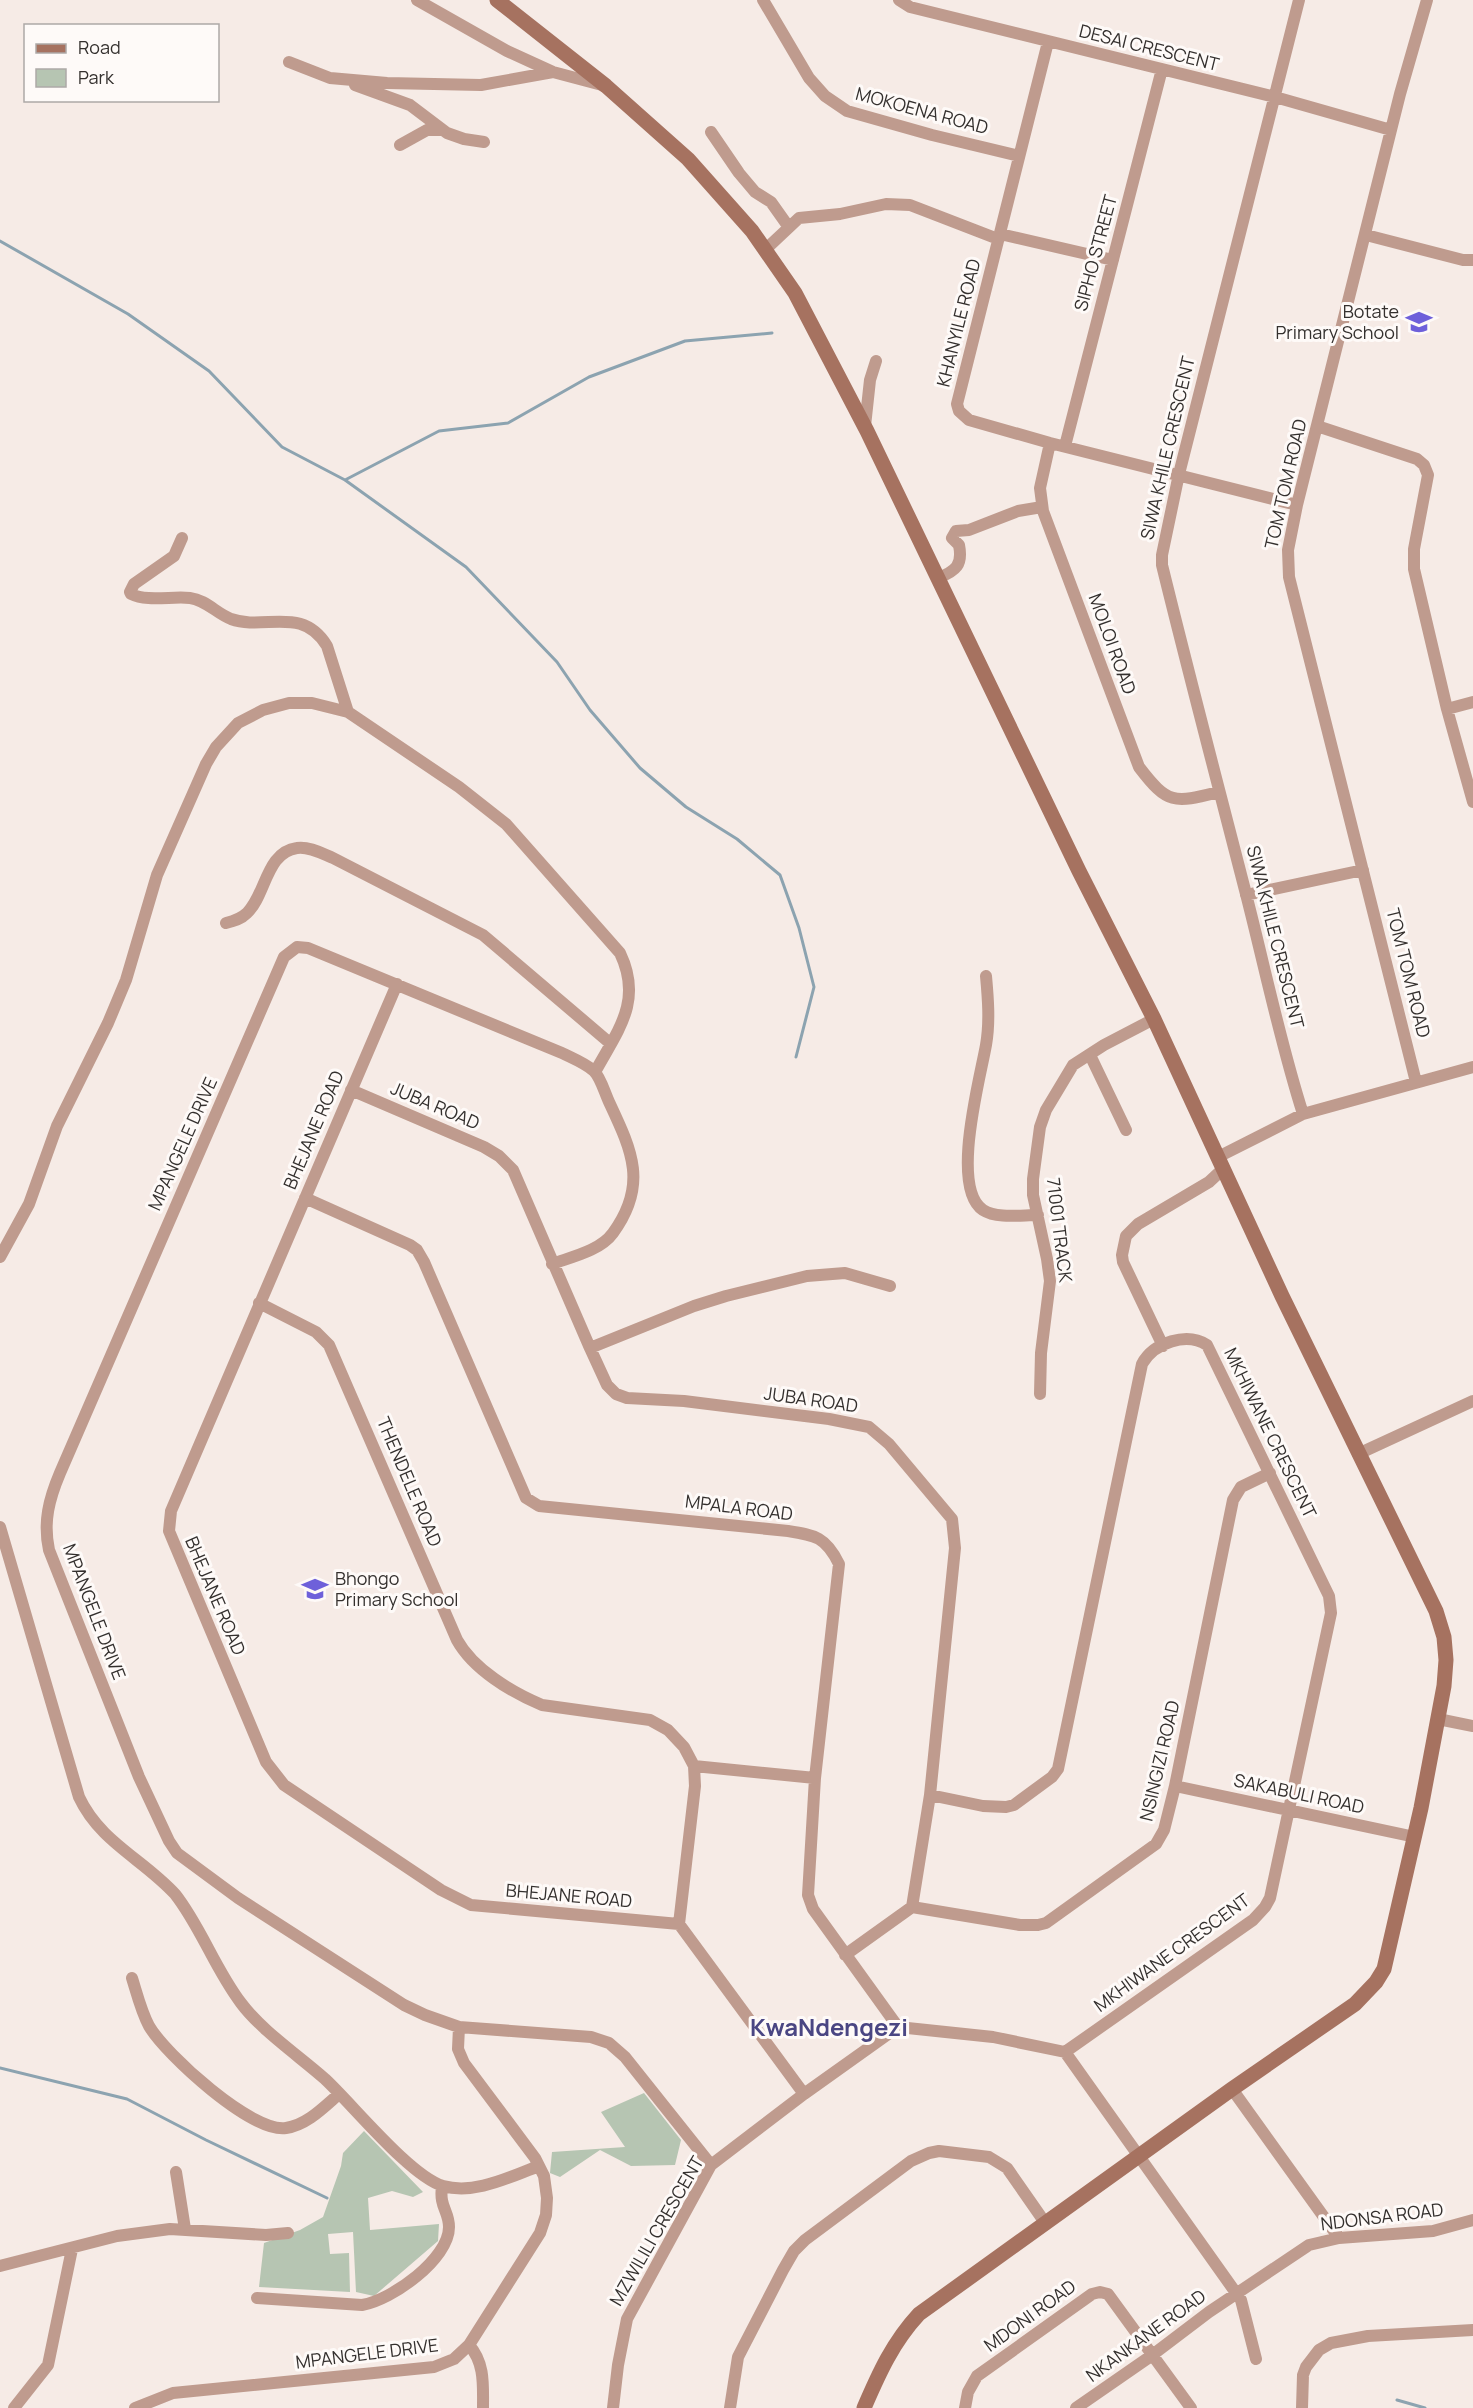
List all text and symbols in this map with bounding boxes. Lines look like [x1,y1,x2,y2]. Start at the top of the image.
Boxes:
street label: DESAI CRESCENT [1077,18,1222,76]
legend [24,24,219,102]
text: Road [78,35,121,59]
text: Park [78,65,115,89]
street label: MOKOENA ROAD [853,81,991,139]
street label: SIPHO STREET [1068,192,1122,314]
street label: KHANYILE ROAD [931,256,986,389]
place label: Botate Primary School [1275,299,1399,344]
school or university icon: Botate Primary School [1404,307,1434,337]
street label: SIWA KHILE CRESCENT [1134,354,1200,542]
street label: TOM TOM ROAD [1258,417,1312,551]
street label: MOLOI ROAD [1084,590,1142,697]
street label: SIWA KHILE CRESCENT [1242,843,1310,1031]
street label: TOM TOM ROAD [1381,906,1437,1040]
street label: BHEJANE ROAD [277,1067,349,1193]
street label: MPANGELE DRIVE [142,1073,222,1214]
street label: JUBA ROAD [387,1076,484,1135]
street label: 71001 TRACK [1042,1176,1078,1284]
street label: MKHIWANE CRESCENT [1219,1343,1323,1522]
street label: JUBA ROAD [763,1381,860,1417]
street label: THENDELE ROAD [372,1413,448,1550]
street label: MPALA ROAD [684,1489,794,1526]
street label: BHEJANE ROAD [180,1533,252,1659]
street label: MPANGELE DRIVE [58,1540,132,1683]
place label: Bhongo Primary School [335,1566,459,1611]
school or university icon: Bhongo Primary School [300,1574,330,1604]
street label: NSINGIZI ROAD [1133,1698,1185,1823]
street label: SAKABULI ROAD [1232,1767,1367,1819]
street label: BHEJANE ROAD [505,1878,633,1912]
street label: MKHIWANE CRESCENT [1089,1887,1254,2017]
district label: KwaNdengezi [750,2010,908,2043]
street label: MZWILILI CRESCENT [604,2151,709,2310]
street label: NDONSA ROAD [1319,2197,1445,2235]
street label: MDONI ROAD [979,2274,1080,2357]
street label: NKANKANE ROAD [1081,2284,1210,2387]
street label: MPANGELE DRIVE [294,2332,440,2374]

